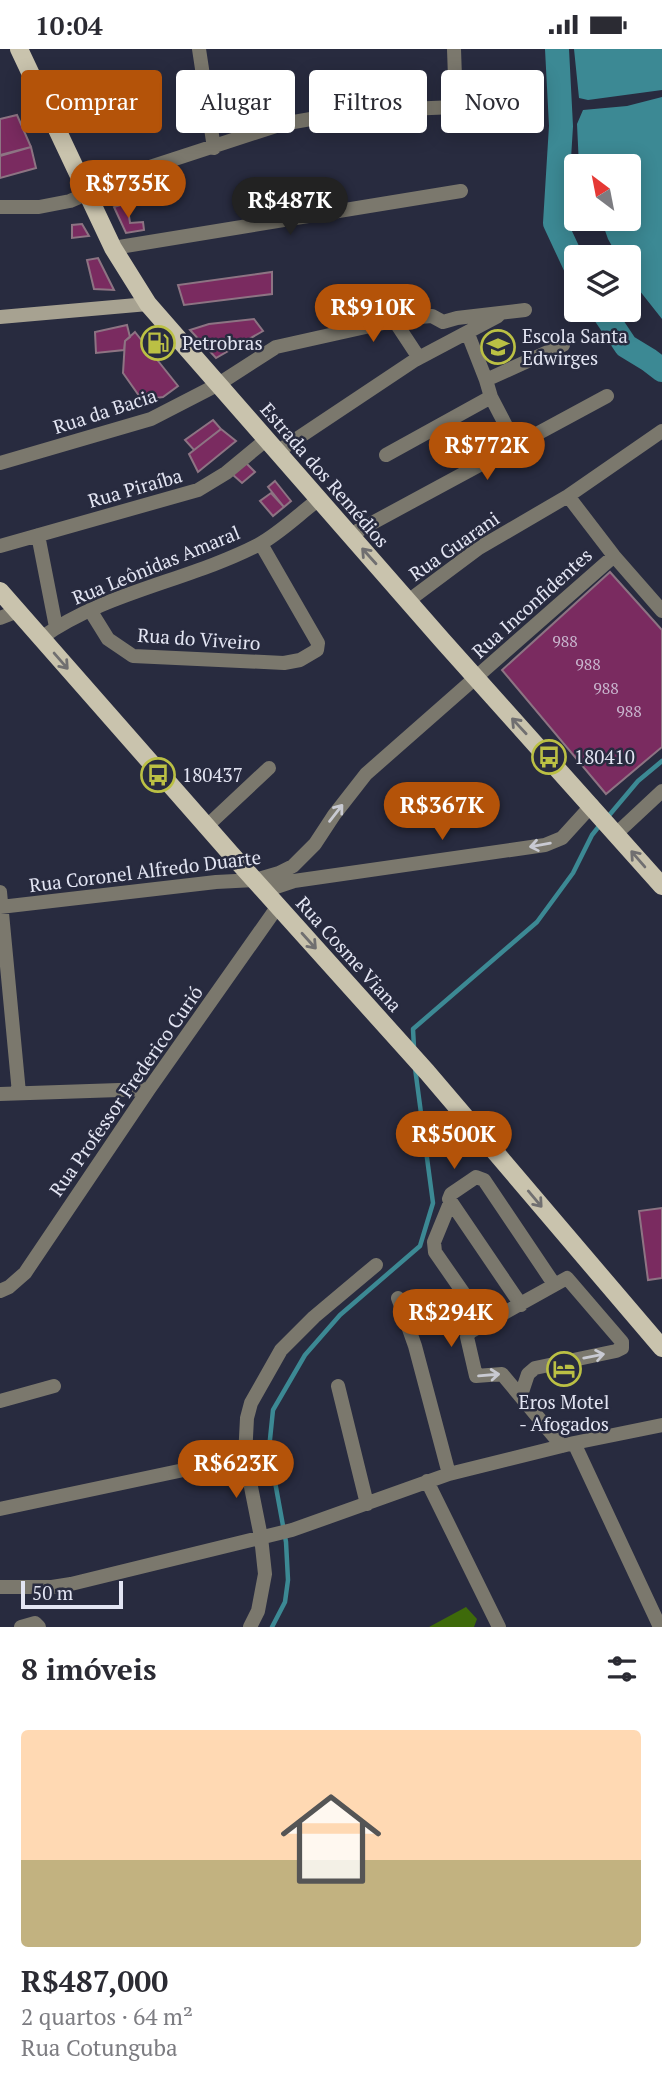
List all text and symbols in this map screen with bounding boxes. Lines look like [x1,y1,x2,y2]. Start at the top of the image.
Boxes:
text: 10:04 [35,8,103,42]
chip: Comprar [21,70,162,133]
chip: Alugar [176,70,295,133]
chip: Filtros [309,70,427,133]
chip: Novo [441,70,544,133]
north arrow [564,154,640,231]
map controls [564,154,641,322]
pin: R$735K [71,160,185,220]
text: R$735K [86,167,170,198]
pin: R$487K [233,177,347,237]
text: R$487K [248,184,332,215]
button: layers [564,245,641,322]
pin: R$910K [316,285,430,344]
text: R$910K [331,291,415,322]
place label: Escola Santa Edwirges [522,323,628,370]
fuel station icon: Petrobras [139,324,177,362]
school or university icon: Escola Santa Edwirges [479,328,517,366]
place label: Petrobras [182,330,263,355]
street label: Rua da Bacia [50,382,160,439]
street label: Estrada dos Remédios [256,397,395,552]
pin: R$772K [430,423,544,482]
text: R$772K [445,429,529,460]
street label: Rua Piraíba [85,462,185,513]
street label: Rua Guarani [404,505,504,586]
street label: Rua Leônidas Amaral [68,519,243,610]
street label: Rua Inconfidentes [466,542,597,663]
one-way arrow [360,548,377,565]
street label: Rua do Viveiro [137,622,261,655]
house number: 988 [552,630,578,652]
one-way arrow [53,651,69,669]
house number: 988 [575,653,601,675]
house number: 988 [593,677,619,699]
house number: 988 [616,700,642,722]
one-way arrow [511,718,528,735]
bus stop icon: 180410 [530,738,568,776]
place label: 180410 [574,744,635,769]
bus stop icon: 180437 [139,756,177,794]
place label: 180437 [182,762,243,787]
pin: R$367K [385,783,499,842]
text: R$367K [400,789,484,820]
one-way arrow [328,804,343,823]
one-way arrow [529,839,552,852]
street label: Rua Coronel Alfredo Duarte [27,844,262,897]
one-way arrow [630,850,646,868]
street label: Rua Cosme Viana [291,891,408,1017]
one-way arrow [301,932,318,949]
street label: Rua Professor Frederico Curió [43,981,208,1201]
pin: R$500K [397,1111,511,1171]
text: R$500K [412,1118,496,1149]
one-way arrow [527,1189,543,1207]
pin: R$294K [394,1289,508,1349]
text: R$294K [409,1296,493,1327]
one-way arrow [582,1348,605,1362]
hotel icon: Eros Motel - Afogados [545,1350,583,1388]
one-way arrow [477,1368,500,1381]
place label: Eros Motel - Afogados [519,1389,609,1436]
pin: R$623K [179,1441,293,1500]
text: R$623K [194,1447,278,1478]
scale bar [21,1578,122,1610]
text: 50 m [32,1580,73,1605]
text: 8 imóveis [21,1649,156,1689]
icon: filters [603,1650,641,1688]
icon: home [268,1776,394,1902]
text: R$487,000 [21,1961,168,2001]
text: 2 quartos · 64 m² [21,2001,193,2032]
text: Rua Cotunguba [21,2032,178,2063]

